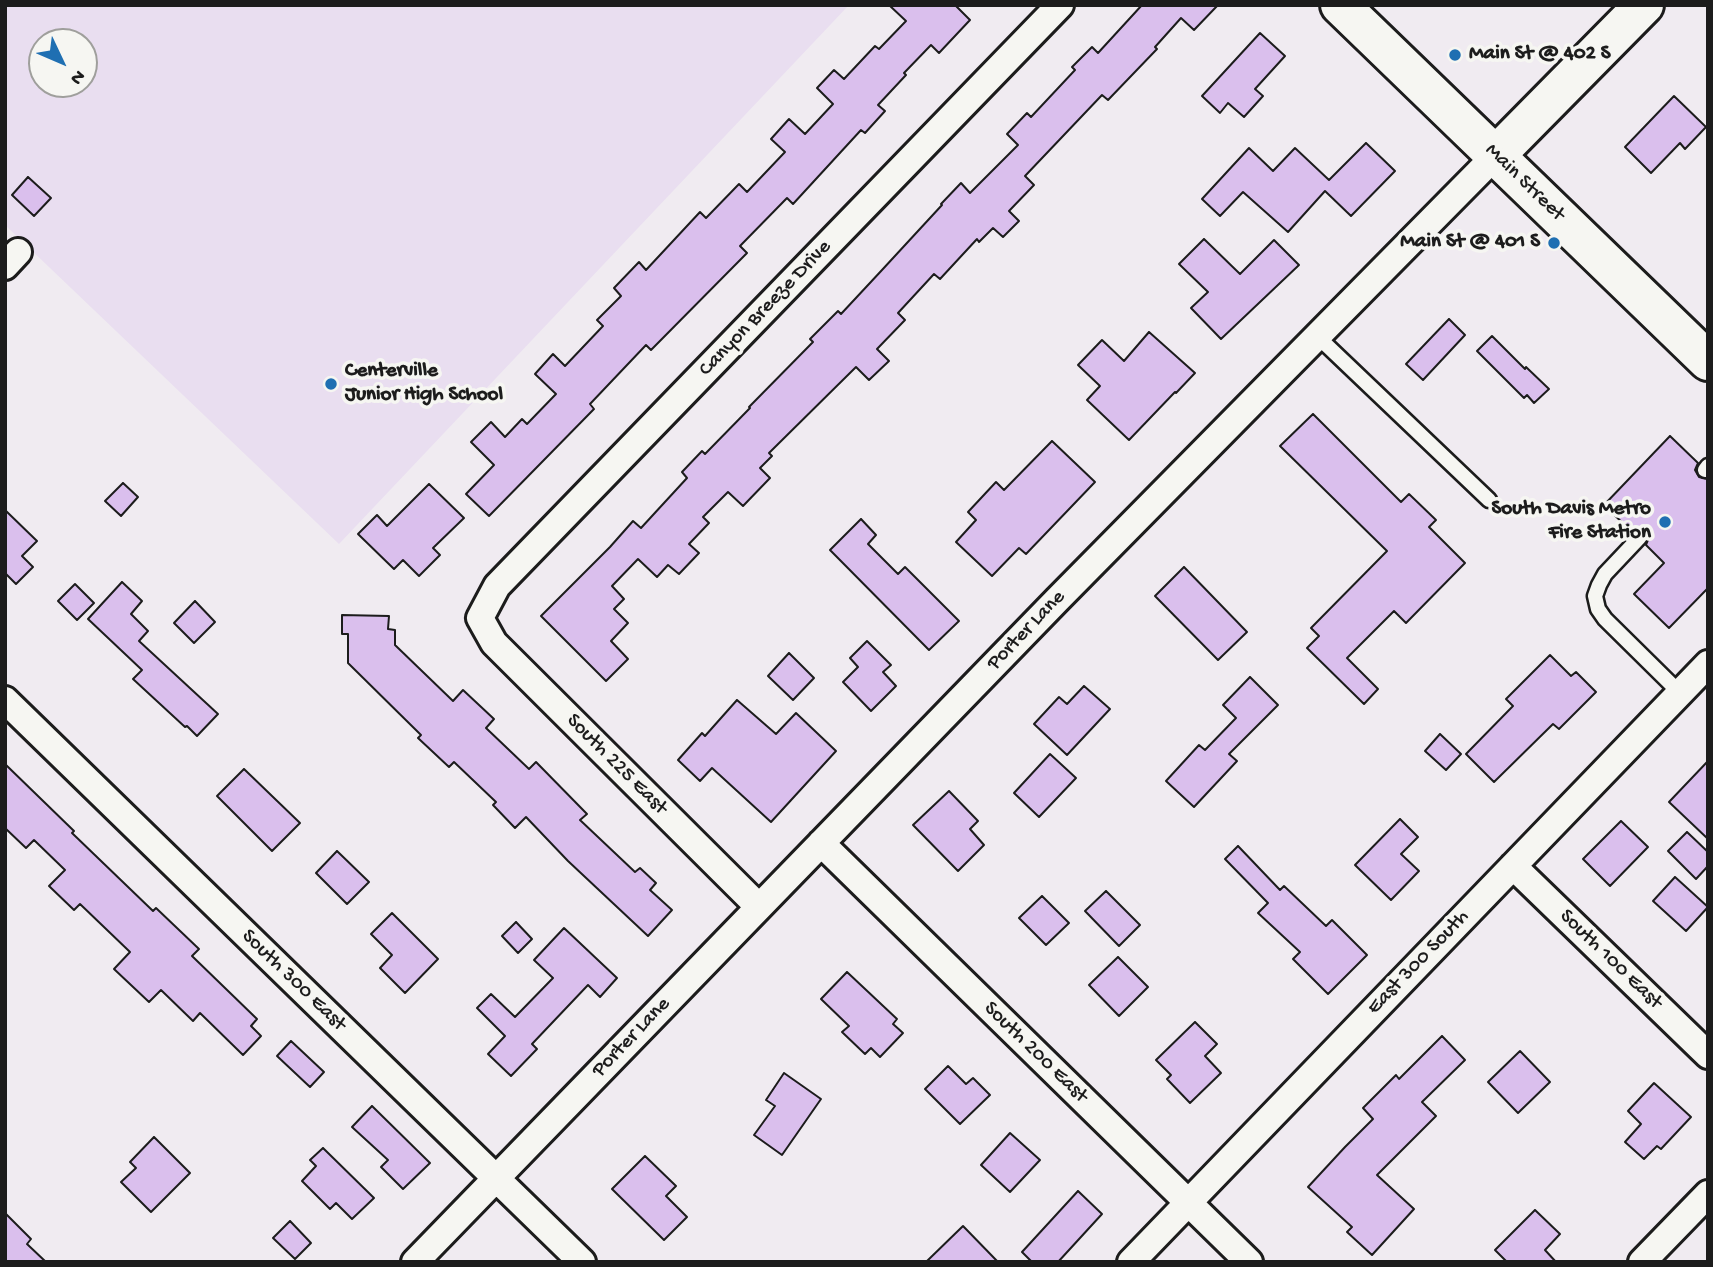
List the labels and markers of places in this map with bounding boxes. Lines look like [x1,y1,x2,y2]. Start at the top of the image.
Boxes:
place label: Main St @ 402 S [1469,42,1611,68]
marker: Main St @ 402 S [1447,47,1463,63]
place label: Main St @ 401 S [1400,230,1540,256]
marker: Main St @ 401 S [1546,235,1562,251]
place label: Centerville Junior High School [345,359,503,409]
marker: Centerville Junior High School [323,376,339,392]
place label: South Davis Metro Fire Station [1492,497,1651,547]
marker: South Davis Metro Fire Station [1657,514,1673,530]

